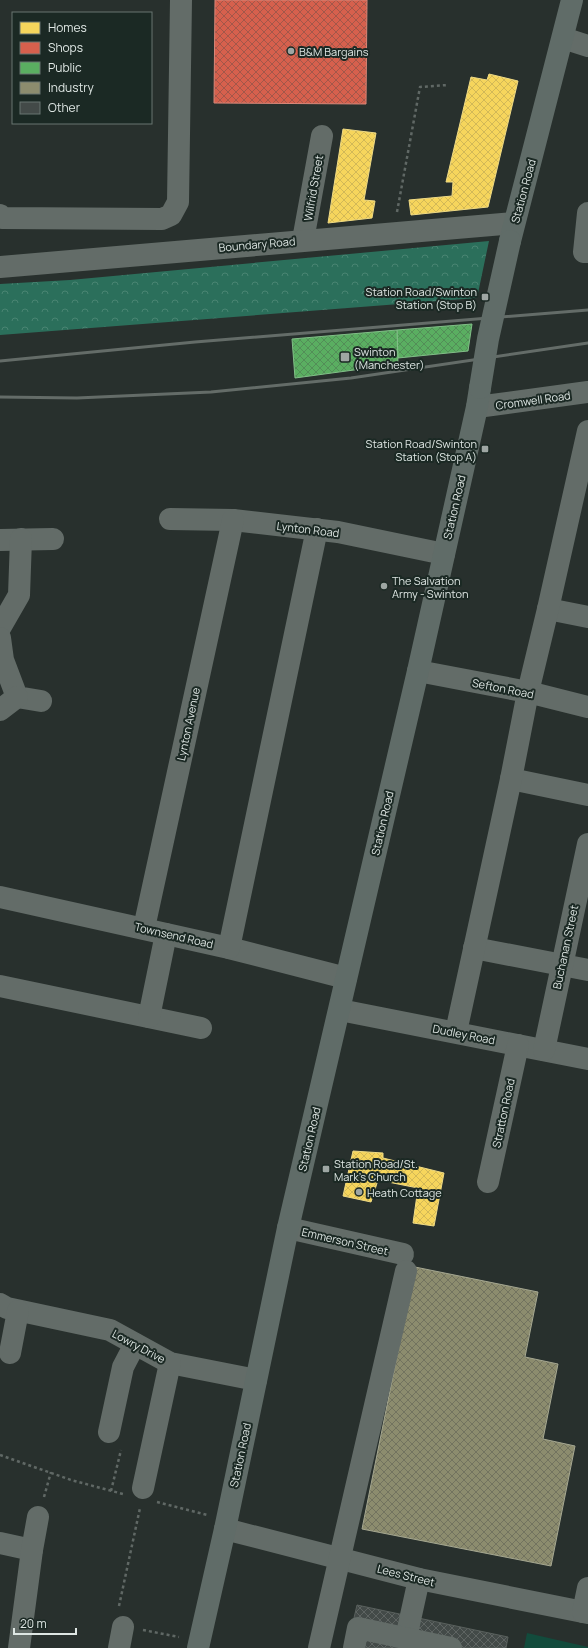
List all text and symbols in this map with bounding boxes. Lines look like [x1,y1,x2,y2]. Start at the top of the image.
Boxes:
legend [12,12,152,124]
text: Homes [48,19,87,36]
text: Shops [48,39,83,56]
place label: B&M Bargains [299,44,369,59]
marker: B&M Bargains [286,46,296,56]
text: Public [48,59,82,76]
text: Industry [48,79,94,96]
text: Other [48,99,81,116]
street label: Wilfrid Street [300,154,326,222]
street label: Station Road [507,157,539,225]
street label: Boundary Road [218,233,296,255]
place label: Station Road/Swinton Station (Stop B) [366,284,477,312]
marker: Station Road/Swinton Station (Stop B) [480,292,490,302]
place label: Swinton (Manchester) [354,344,424,372]
marker: Swinton (Manchester) [339,351,351,363]
street label: Cromwell Road [495,387,571,413]
place label: Station Road/Swinton Station (Stop A) [366,436,477,464]
marker: Station Road/Swinton Station (Stop A) [480,444,490,454]
street label: Station Road [439,473,469,541]
street label: Lynton Road [276,518,340,540]
place label: The Salvation Army - Swinton [392,573,468,601]
marker: The Salvation Army - Swinton [379,581,389,591]
street label: Sefton Road [471,675,535,701]
street label: Lynton Avenue [173,685,203,762]
street label: Station Road [367,789,397,857]
street label: Buchanan Street [549,904,581,990]
street label: Townsend Road [133,919,215,951]
street label: Dudley Road [431,1021,497,1047]
street label: Stratton Road [488,1077,518,1149]
street label: Station Road [294,1105,324,1173]
place label: Station Road/St. Mark's Church [334,1156,418,1184]
marker: Station Road/St. Mark's Church [321,1164,331,1174]
place label: Heath Cottage [367,1185,442,1200]
marker: Heath Cottage [354,1187,364,1197]
street label: Emmerson Street [300,1224,390,1258]
street label: Lowry Drive [110,1326,169,1366]
street label: Station Road [226,1421,254,1489]
street label: Lees Street [376,1561,436,1589]
scale bar [14,1610,76,1636]
text: 20 m [20,1615,47,1632]

